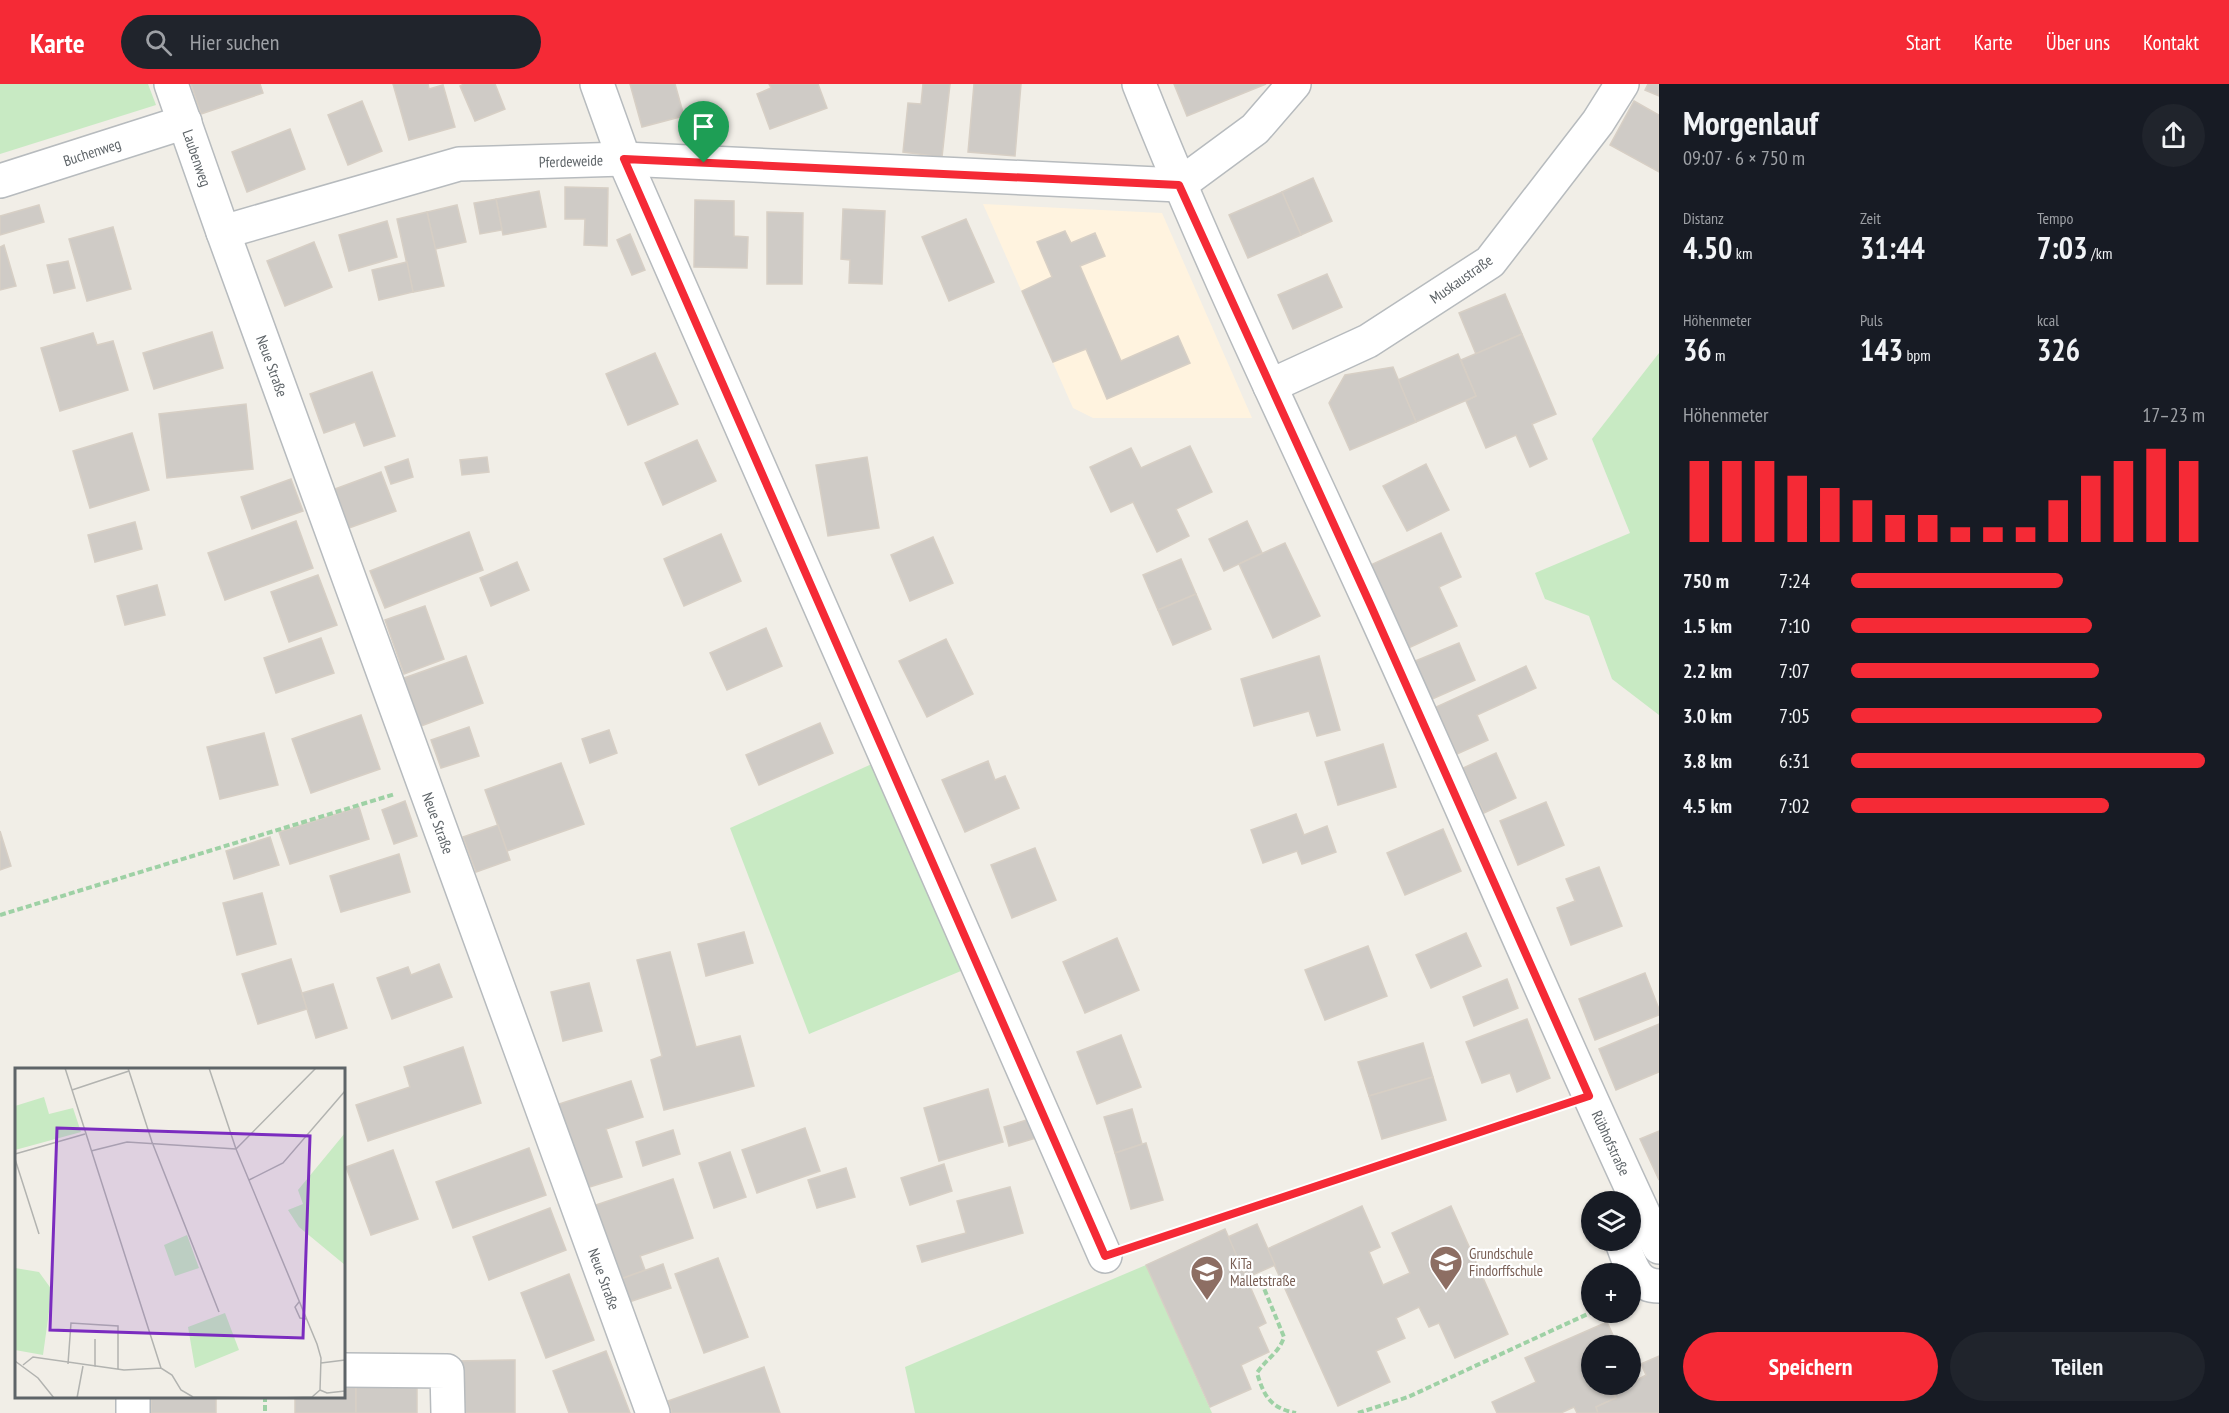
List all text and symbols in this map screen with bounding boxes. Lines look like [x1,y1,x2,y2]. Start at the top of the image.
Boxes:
search box [121,15,541,69]
text: Karte [30,24,85,61]
icon: search [142,26,175,59]
text: Hier suchen [190,28,279,56]
text: Start [1906,29,1941,56]
text: Karte [1974,29,2013,56]
text: Über uns [2046,29,2110,56]
text: Kontakt [2143,29,2199,56]
pin [678,101,729,163]
text: Morgenlauf [1683,101,1818,144]
button: share [2142,104,2205,167]
icon: arrive [687,110,720,143]
street label: Laubenweg [178,127,216,189]
street label: Buchenweg [61,134,123,170]
text: 09:07 · 6 × 750 m [1683,145,1805,171]
street label: Pferdeweide [539,150,603,172]
text: Distanz [1683,208,1724,228]
text: Zeit [1860,208,1881,228]
text: Tempo [2037,208,2073,228]
text: 4.50 [1683,228,1732,267]
text: 31:44 [1860,228,1925,267]
text: 7:03 [2037,228,2088,267]
text: km [1732,243,1752,263]
text: /km [2088,243,2112,263]
street label: Muskaustraße [1426,250,1496,308]
text: Höhenmeter [1683,310,1751,330]
text: Puls [1860,310,1883,330]
text: kcal [2037,310,2059,330]
text: 36 [1683,330,1712,369]
text: 143 [1860,330,1903,369]
text: 326 [2037,330,2080,369]
street label: Neue Straße [252,333,292,399]
text: m [1712,345,1726,365]
text: bpm [1903,345,1931,365]
text: Höhenmeter [1683,402,1769,428]
text: 17–23 m [2142,402,2205,428]
text: 750 m [1683,568,1729,594]
text: 7:24 [1779,568,1810,594]
text: 1.5 km [1683,613,1732,639]
text: 7:10 [1779,613,1810,639]
text: 2.2 km [1683,658,1732,684]
text: 7:07 [1779,658,1810,684]
text: 3.0 km [1683,703,1732,729]
text: 7:05 [1779,703,1810,729]
text: 3.8 km [1683,748,1732,774]
text: 6:31 [1779,748,1810,774]
street label: Neue Straße [418,790,458,856]
text: 4.5 km [1683,793,1732,819]
text: 7:02 [1779,793,1810,819]
inset map [15,1068,345,1398]
street label: Rübhofstraße [1588,1107,1634,1179]
map controls [1581,1191,1641,1395]
button: layers [1581,1191,1641,1251]
school or university icon: Grundschule Findorffschule [1428,1244,1464,1291]
place label: Grundschule Findorffschule [1469,1244,1543,1280]
street label: Neue Straße [584,1246,624,1312]
school or university icon: KiTa Malletstraße [1189,1254,1225,1301]
place label: KiTa Malletstraße [1230,1254,1296,1290]
button: + [1581,1263,1641,1323]
button: Speichern [1683,1332,1938,1401]
button: Teilen [1950,1332,2205,1401]
button: − [1581,1335,1641,1395]

